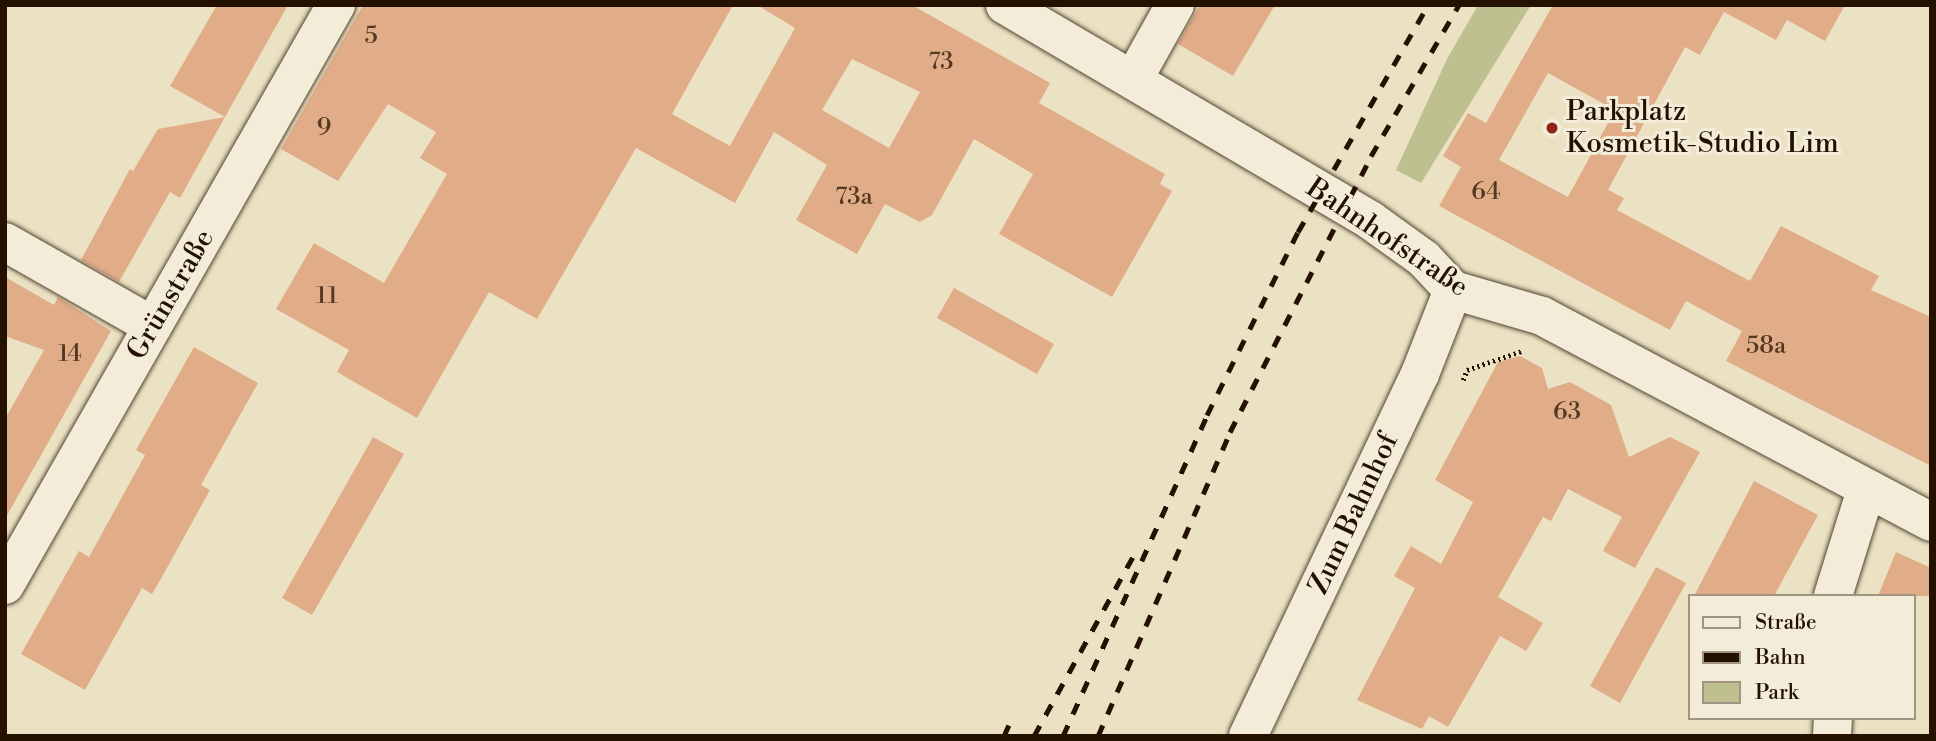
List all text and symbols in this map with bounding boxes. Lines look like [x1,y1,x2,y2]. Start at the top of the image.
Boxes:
house number: 5 [364,23,378,51]
house number: 73 [928,49,954,77]
place label: Parkplatz Kosmetik-Studio Lim [1566,95,1839,161]
house number: 9 [317,115,331,143]
marker: Parkplatz Kosmetik-Studio Lim [1544,120,1560,136]
street label: Bahnhofstraße [1300,172,1474,304]
house number: 64 [1471,179,1501,207]
house number: 73a [835,184,873,212]
street label: Grünstraße [120,224,222,366]
house number: 11 [316,283,338,311]
house number: 58a [1746,333,1786,361]
house number: 14 [58,341,82,369]
house number: 63 [1553,399,1581,427]
street label: Zum Bahnhof [1302,428,1406,600]
legend [1688,594,1915,720]
text: Straße [1755,610,1817,636]
text: Bahn [1755,645,1805,671]
text: Park [1755,680,1799,706]

